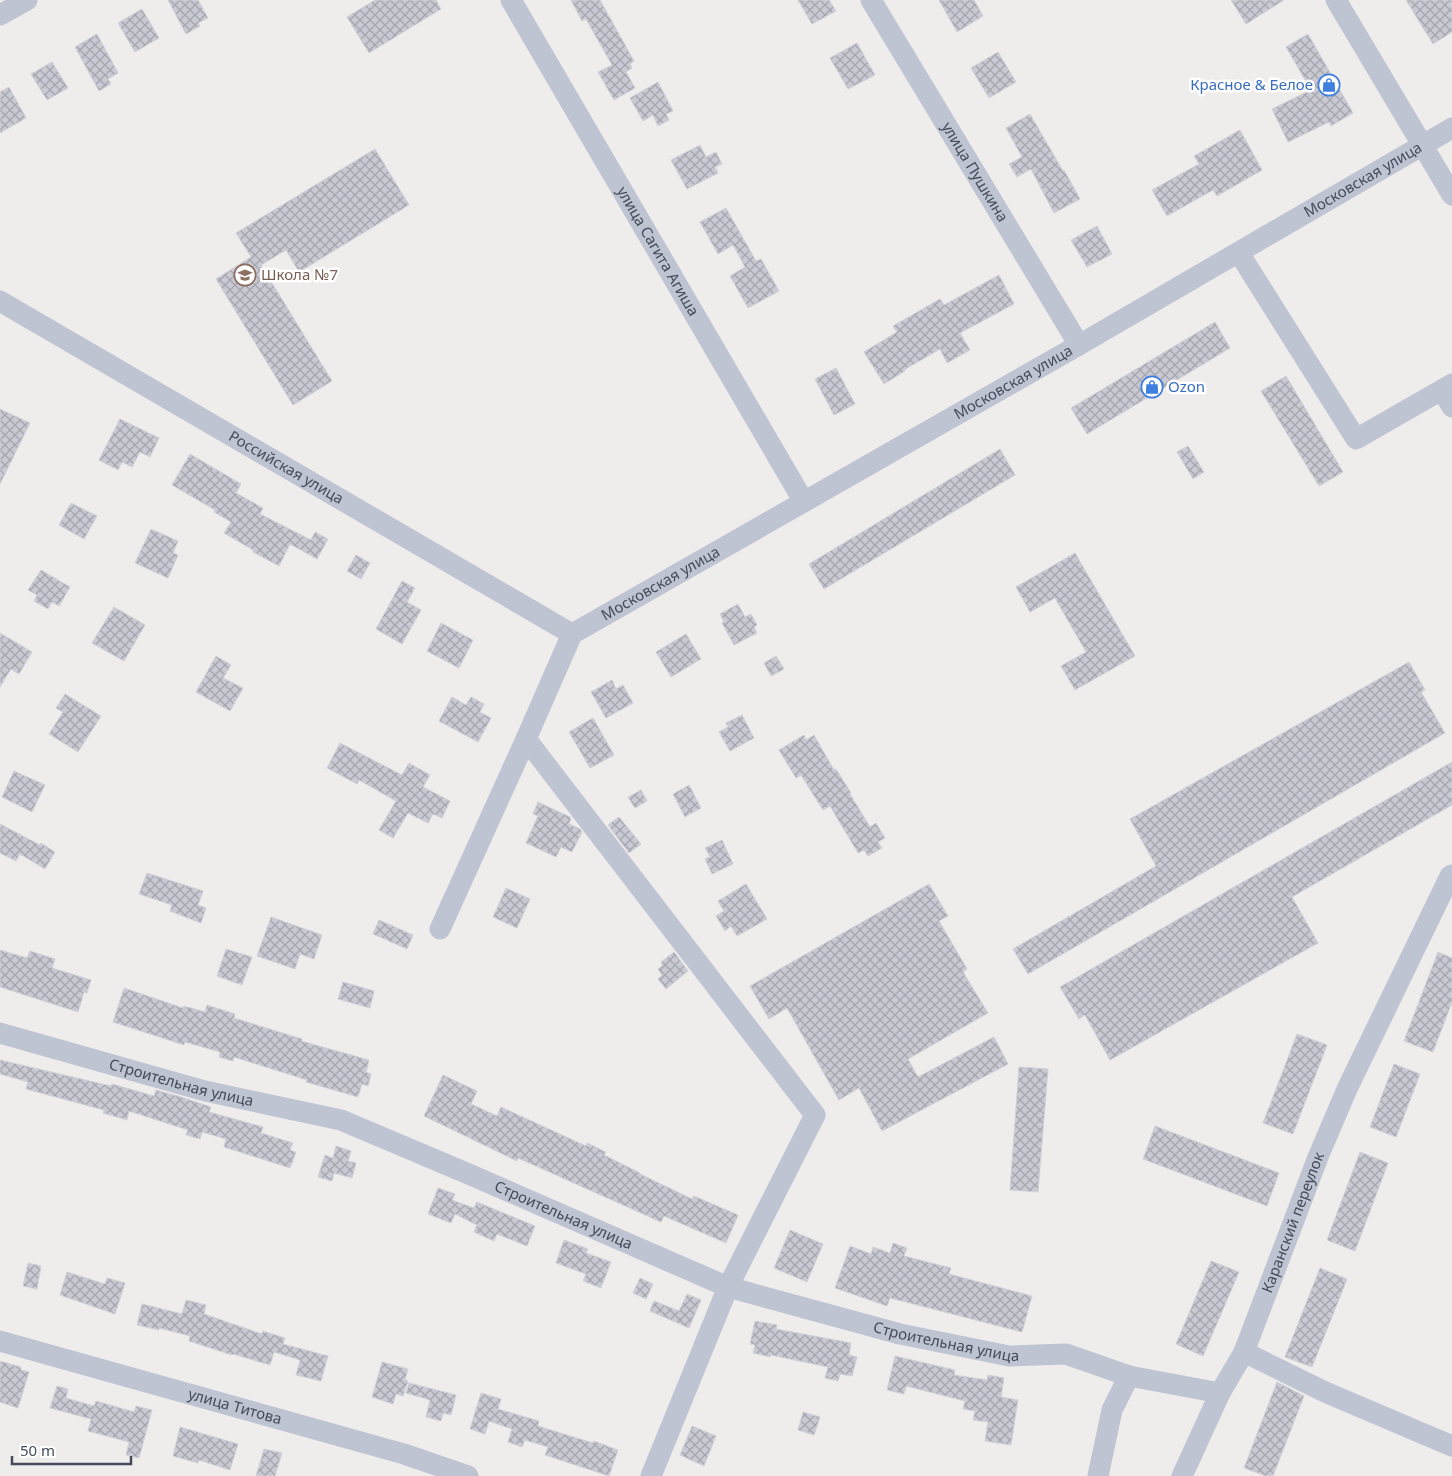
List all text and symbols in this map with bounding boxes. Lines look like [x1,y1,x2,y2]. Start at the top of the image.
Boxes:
shop icon: Красное & Белое [1317,73,1341,97]
place label: Красное & Белое [1190,74,1313,94]
street label: улица Пушкина [938,118,1013,225]
street label: Московская улица [1300,137,1425,221]
street label: улица Сагита Агиша [613,182,704,319]
school or university icon: Школа №7 [233,263,257,287]
place label: Школа №7 [261,264,338,284]
street label: Московская улица [950,340,1076,423]
shop icon: Ozon [1140,375,1164,399]
place label: Ozon [1168,376,1205,396]
street label: Российская улица [225,425,348,508]
street label: Московская улица [597,541,723,624]
street label: Строительная улица [107,1053,256,1110]
street label: Каранский переулок [1256,1149,1328,1295]
street label: Строительная улица [492,1175,636,1253]
street label: Строительная улица [871,1316,1020,1365]
street label: улица Титова [186,1383,284,1428]
scale bar [12,1434,131,1466]
text: 50 m [20,1440,55,1460]

